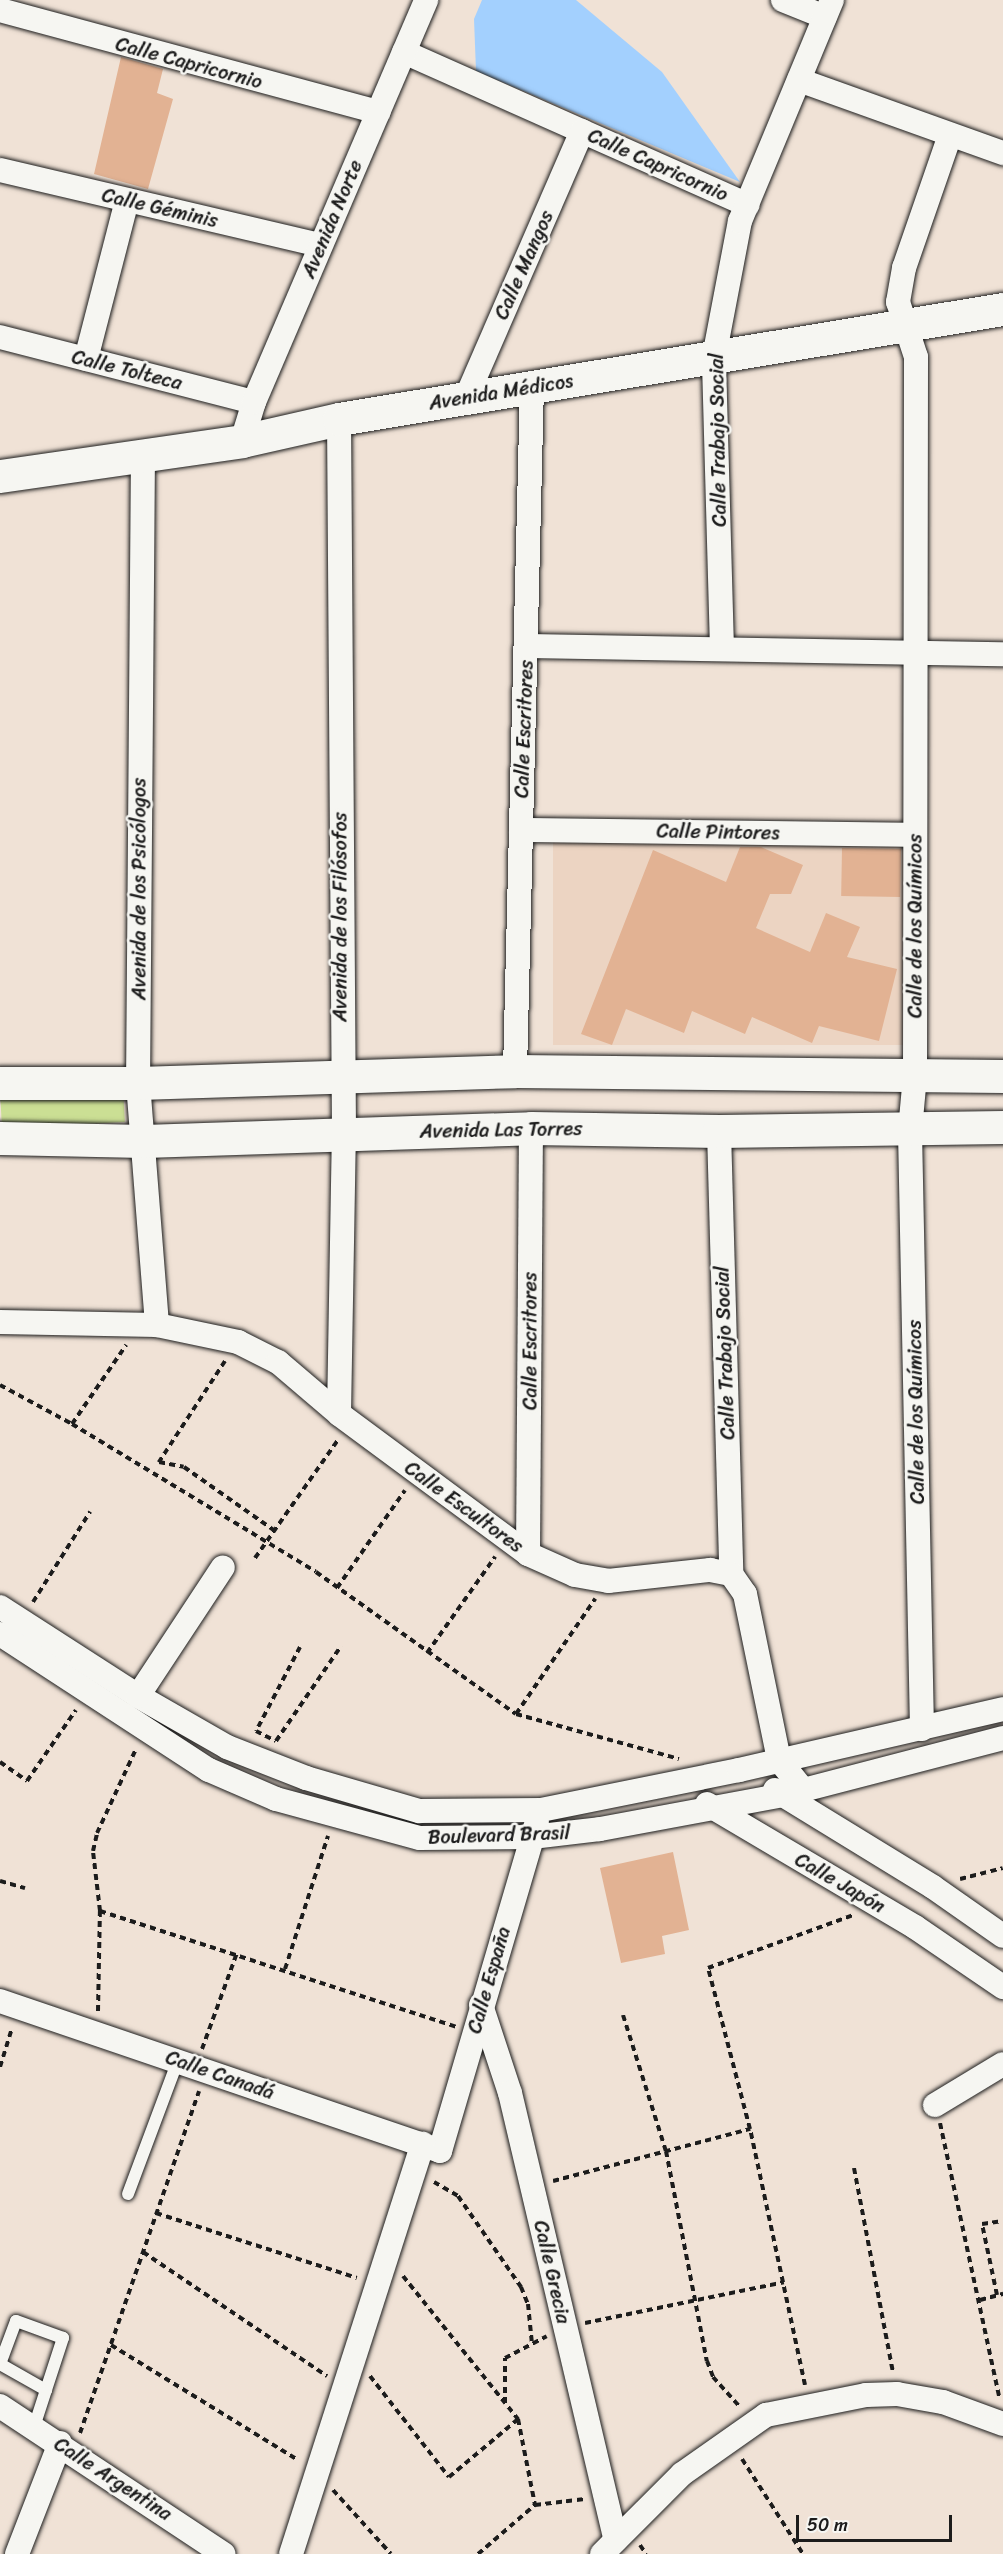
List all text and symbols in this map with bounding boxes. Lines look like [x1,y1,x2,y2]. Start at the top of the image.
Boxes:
street label: Calle Capricornio [113,32,265,94]
street label: Calle Capricornio [584,123,732,207]
street label: Avenida Norte [296,156,368,282]
street label: Calle Géminis [100,183,220,233]
street label: Calle Mangos [490,208,558,322]
street label: Calle Tolteca [69,345,185,395]
street label: Calle Trabajo Social [704,354,732,526]
street label: Avenida Médicos [427,369,575,415]
street label: Calle Escritores [510,659,538,799]
street label: Avenida de los Psicólogos [127,777,151,1001]
street label: Avenida de los Filósofos [328,812,352,1022]
street label: Calle Pintores [656,819,780,845]
street label: Calle de los Químicos [903,834,927,1018]
street label: Avenida Las Torres [419,1117,583,1143]
street label: Calle Trabajo Social [710,1266,740,1440]
street label: Calle Escritores [518,1272,542,1410]
street label: Calle de los Químicos [902,1320,930,1504]
street label: Calle Escultores [400,1456,528,1558]
street label: Boulevard Brasil [427,1821,571,1849]
street label: Calle Japón [791,1848,889,1918]
street label: Calle España [462,1923,516,2037]
street label: Calle Canadá [163,2045,277,2105]
street label: Calle Grecia [528,2218,576,2326]
street label: Calle Argentina [49,2432,177,2526]
scale bar [799,2503,955,2541]
text: 50 m [807,2509,848,2541]

